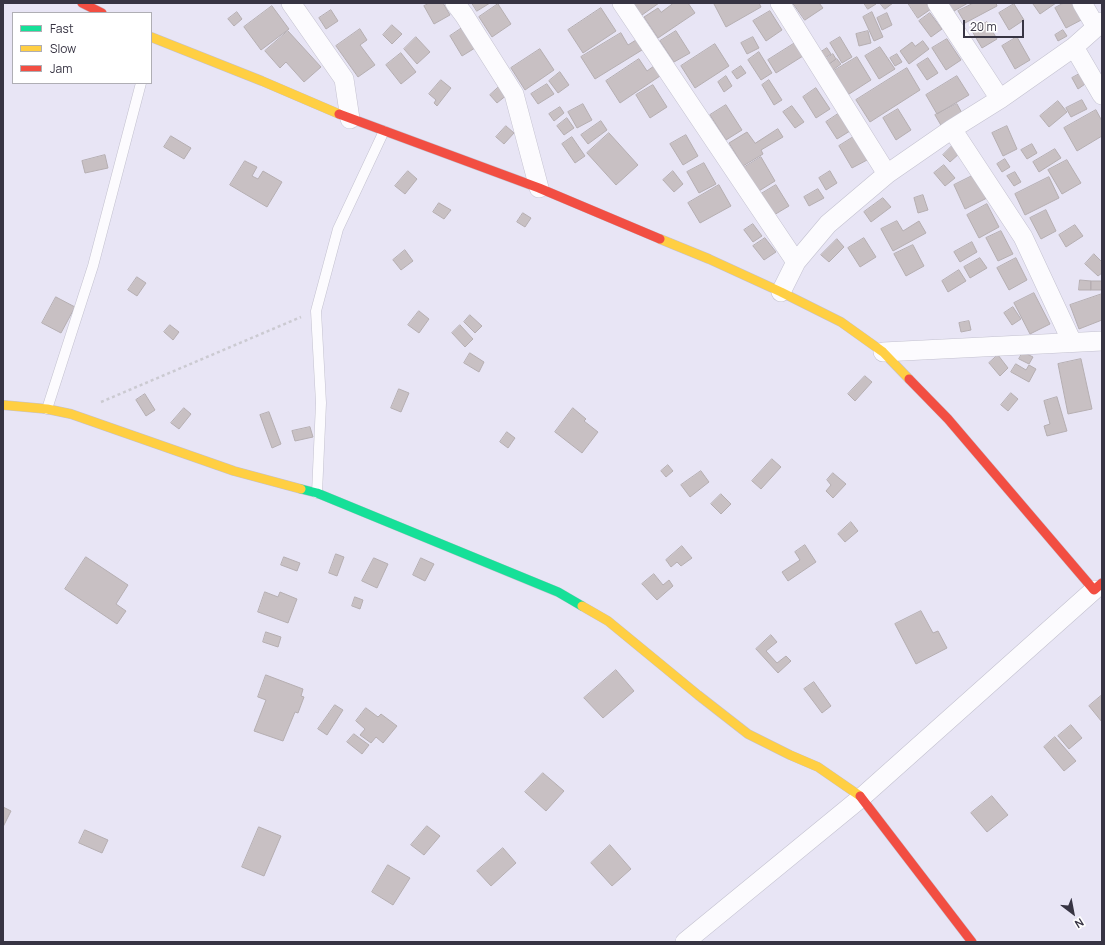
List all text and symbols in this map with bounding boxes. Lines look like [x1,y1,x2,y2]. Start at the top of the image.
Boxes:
legend [12,12,152,84]
scale bar [965,12,1026,38]
text: 20 m [970,18,997,35]
text: Fast [50,20,74,37]
text: Slow [50,40,76,57]
text: Jam [50,60,72,77]
north arrow [1053,893,1093,933]
text: N [1072,915,1087,932]

